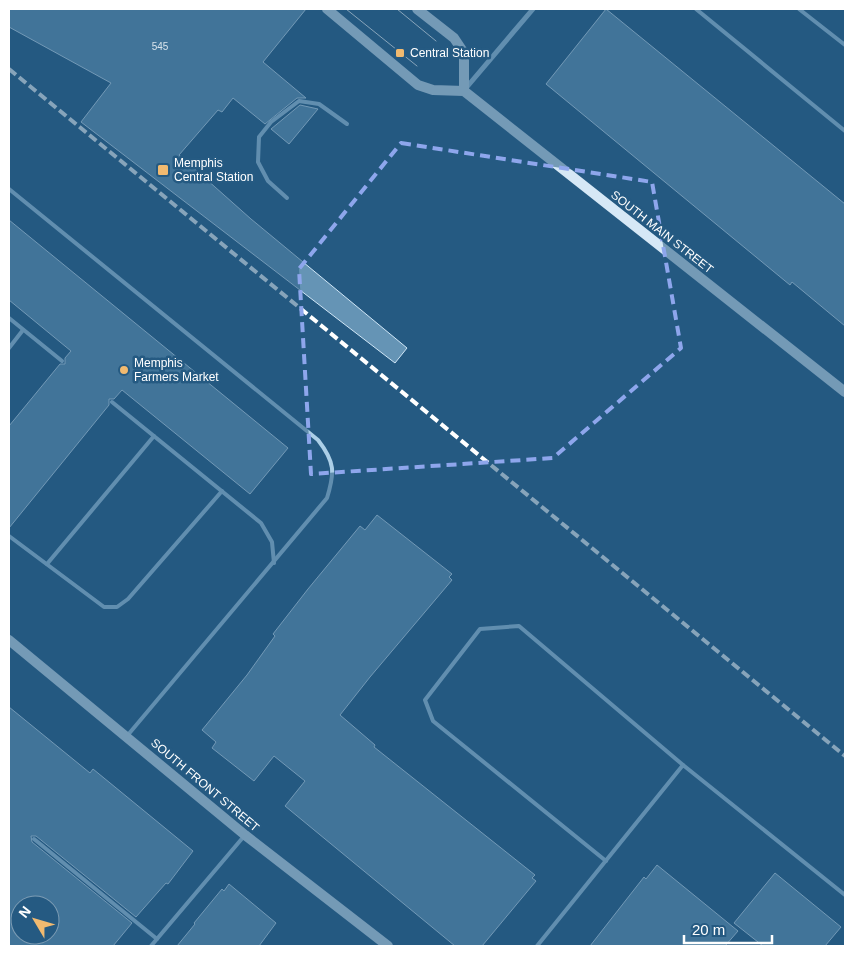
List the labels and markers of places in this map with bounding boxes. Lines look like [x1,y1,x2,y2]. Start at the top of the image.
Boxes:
place label: Central Station [410,46,489,60]
marker: Central Station [394,47,406,59]
place label: Memphis Central Station [174,156,253,184]
marker: Memphis Central Station [156,163,170,177]
place label: Memphis Farmers Market [134,356,219,384]
marker: Memphis Farmers Market [118,364,130,376]

